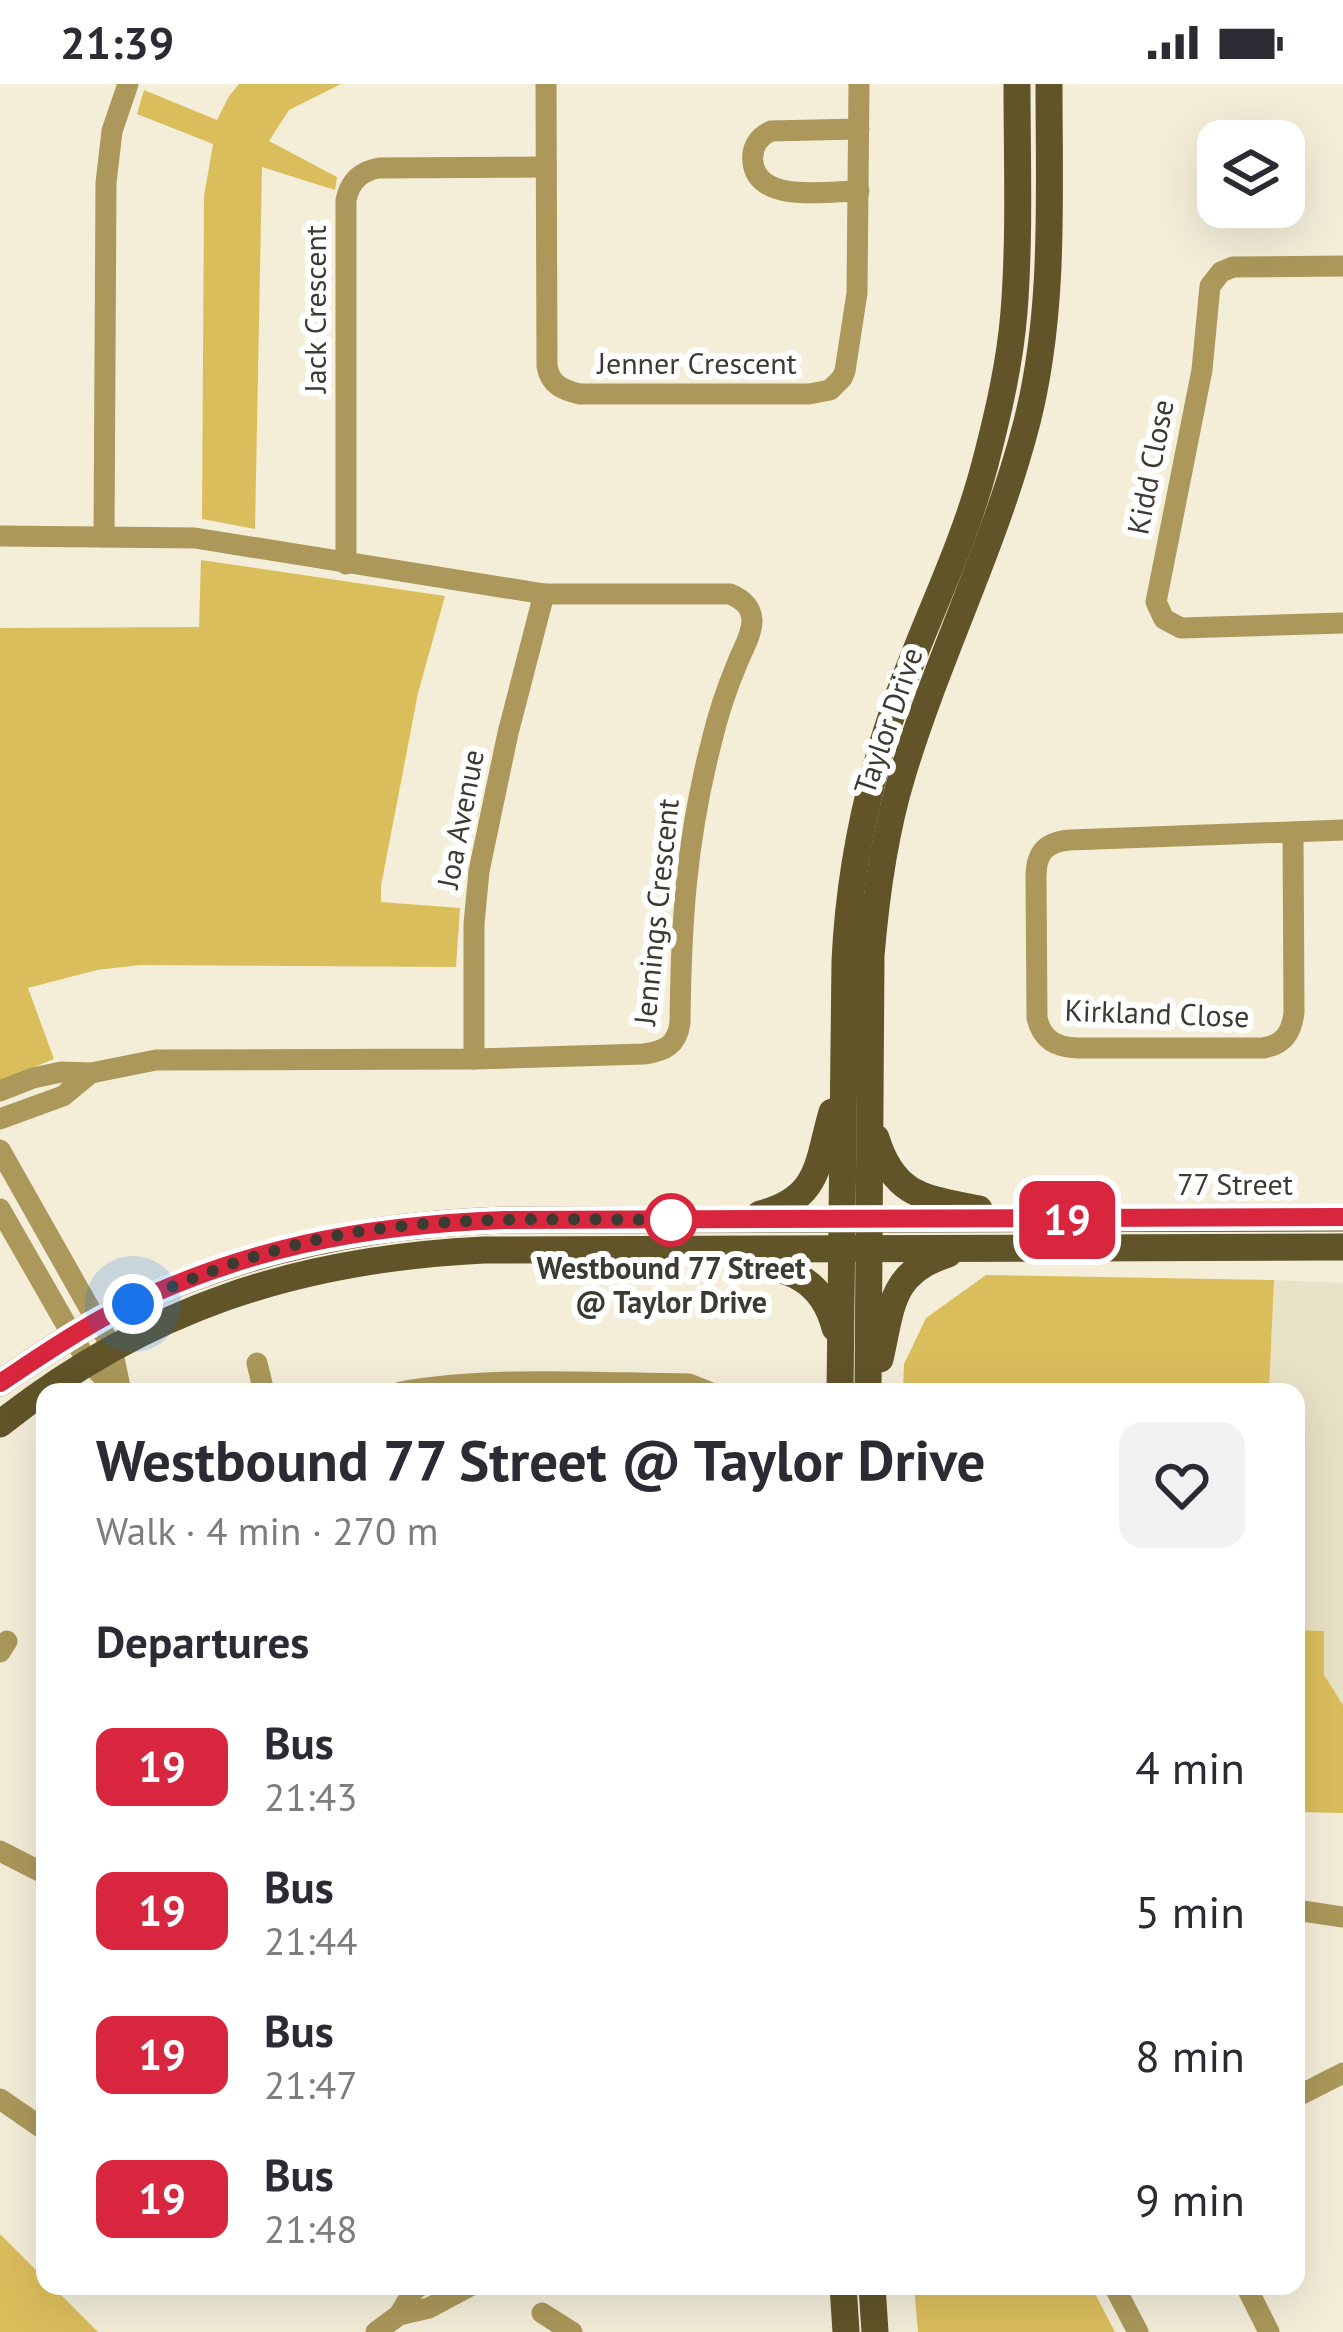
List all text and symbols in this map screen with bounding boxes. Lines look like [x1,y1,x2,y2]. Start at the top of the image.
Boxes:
text: 21:39 [60,13,174,71]
map controls [1197,120,1305,228]
button: layers [1197,120,1305,228]
street label: Jack Crescent [295,225,334,395]
street label: Jenner Crescent [595,343,797,382]
street label: Kidd Close [1117,396,1182,537]
street label: Taylor Drive [844,642,931,799]
street label: Joa Avenue [427,746,492,893]
street label: Jennings Crescent [624,797,687,1029]
street label: Kirkland Close [1064,990,1250,1035]
street label: 77 Street [1177,1164,1293,1203]
line badge: 19 [1013,1181,1121,1259]
text: 19 [1043,1192,1091,1247]
marker: Westbound 77 Street @ Taylor Drive [646,1195,696,1245]
place label: Westbound 77 Street @ Taylor Drive [537,1248,806,1321]
your location [103,1274,163,1334]
button: heart [1119,1422,1245,1548]
text: Westbound 77 Street @ Taylor Drive [96,1423,985,1497]
text: Walk · 4 min · 270 m [96,1505,438,1556]
text: Departures [96,1612,309,1670]
text: Bus [264,1713,334,1771]
text: 4 min [1135,1738,1245,1796]
text: 19 [138,1739,186,1794]
text: 21:43 [264,1771,358,1822]
text: Bus [264,1857,334,1915]
text: 5 min [1135,1882,1245,1940]
text: 19 [138,1883,186,1938]
text: 21:44 [264,1915,358,1966]
text: Bus [264,2001,334,2059]
text: 8 min [1135,2026,1245,2084]
text: 19 [138,2027,186,2082]
text: 21:47 [264,2059,358,2110]
text: Bus [264,2145,334,2203]
text: 9 min [1135,2170,1245,2228]
text: 19 [138,2171,186,2226]
text: 21:48 [264,2203,358,2254]

